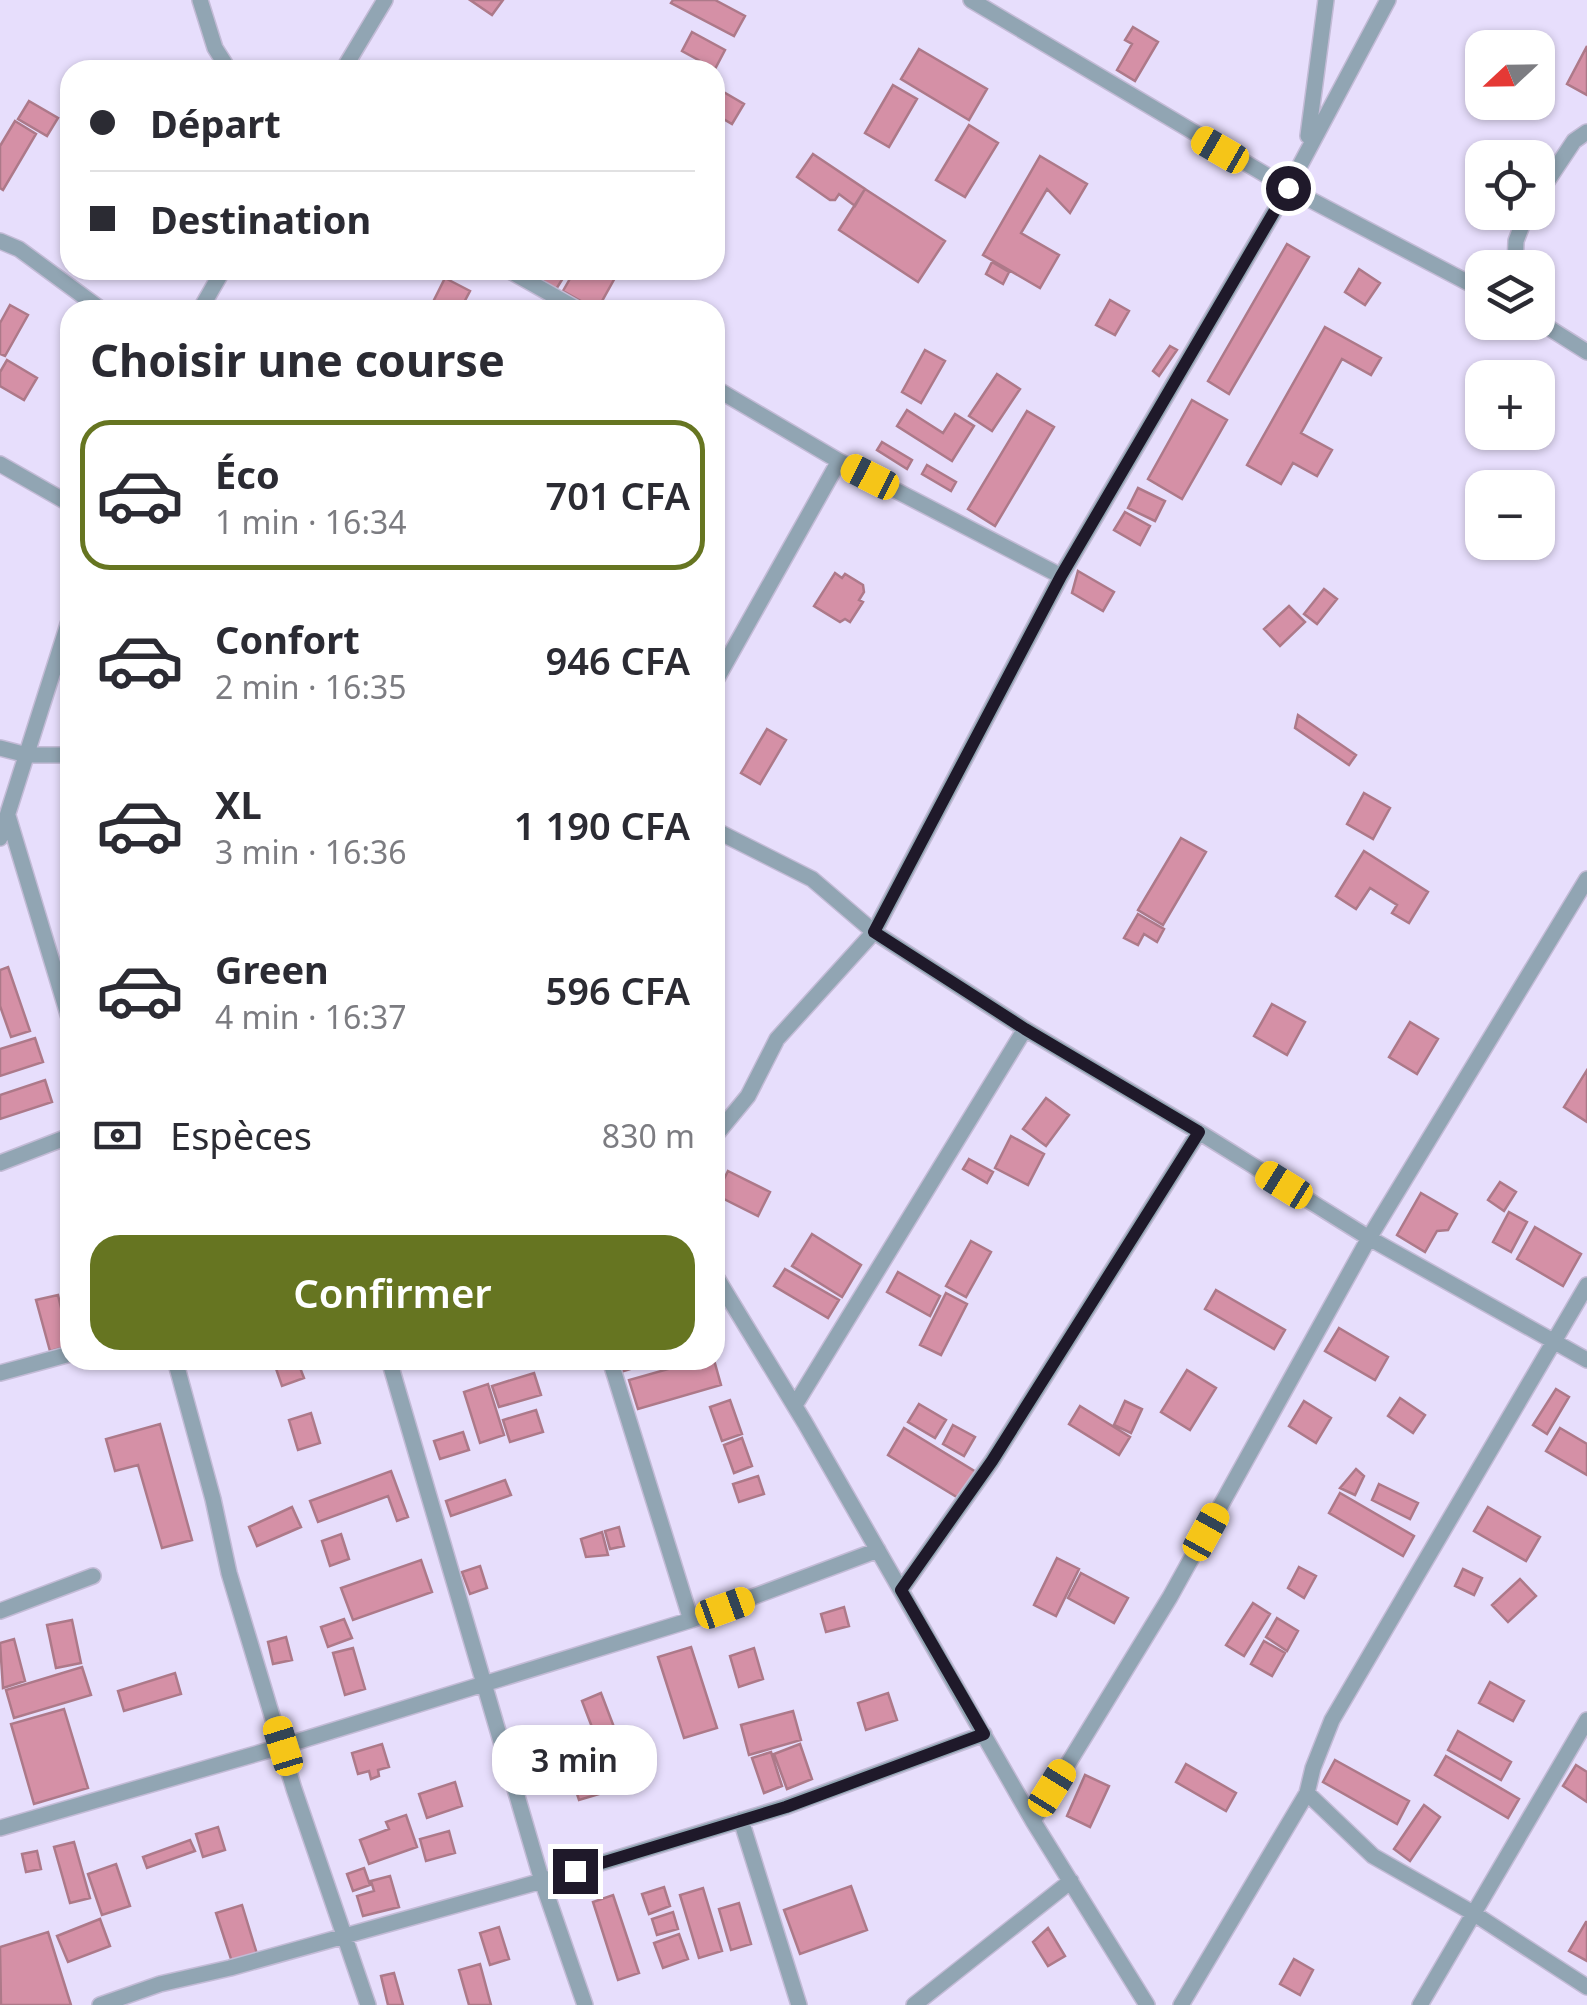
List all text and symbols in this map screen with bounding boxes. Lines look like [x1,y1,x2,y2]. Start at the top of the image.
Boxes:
north arrow [1465,30,1555,120]
map controls [1465,30,1555,560]
text: Départ [150,97,281,149]
car [1187,122,1253,178]
button: locate [1465,140,1555,230]
route start [1266,166,1311,211]
text: Destination [150,193,371,245]
button: layers [1465,250,1555,340]
text: Choisir une course [90,329,505,390]
button: + [1465,360,1555,450]
text: Éco [215,448,280,500]
icon: car [95,450,185,540]
car [836,450,904,504]
text: 701 CFA [545,469,690,521]
button: − [1465,470,1555,560]
text: 1 min · 16:34 [215,500,407,543]
text: Confort [215,613,360,665]
icon: car [95,615,185,705]
text: 946 CFA [545,634,690,686]
text: 2 min · 16:35 [215,665,407,708]
text: XL [215,778,262,830]
icon: car [95,780,185,870]
text: 1 190 CFA [514,799,690,851]
text: 3 min · 16:36 [215,830,407,873]
text: Green [215,943,329,995]
icon: car [95,945,185,1035]
text: 596 CFA [545,964,690,1016]
text: 4 min · 16:37 [215,995,407,1038]
icon: cash [90,1108,145,1163]
text: Espèces [170,1109,312,1161]
text: 830 m [602,1114,695,1157]
car [1251,1156,1317,1214]
button: Confirmer [90,1235,695,1350]
car [1178,1498,1234,1566]
car [692,1584,758,1632]
car [260,1713,306,1779]
callout: 3 min [492,1726,658,1796]
text: 3 min [531,1738,618,1781]
car [1023,1755,1081,1821]
route end [553,1849,598,1894]

